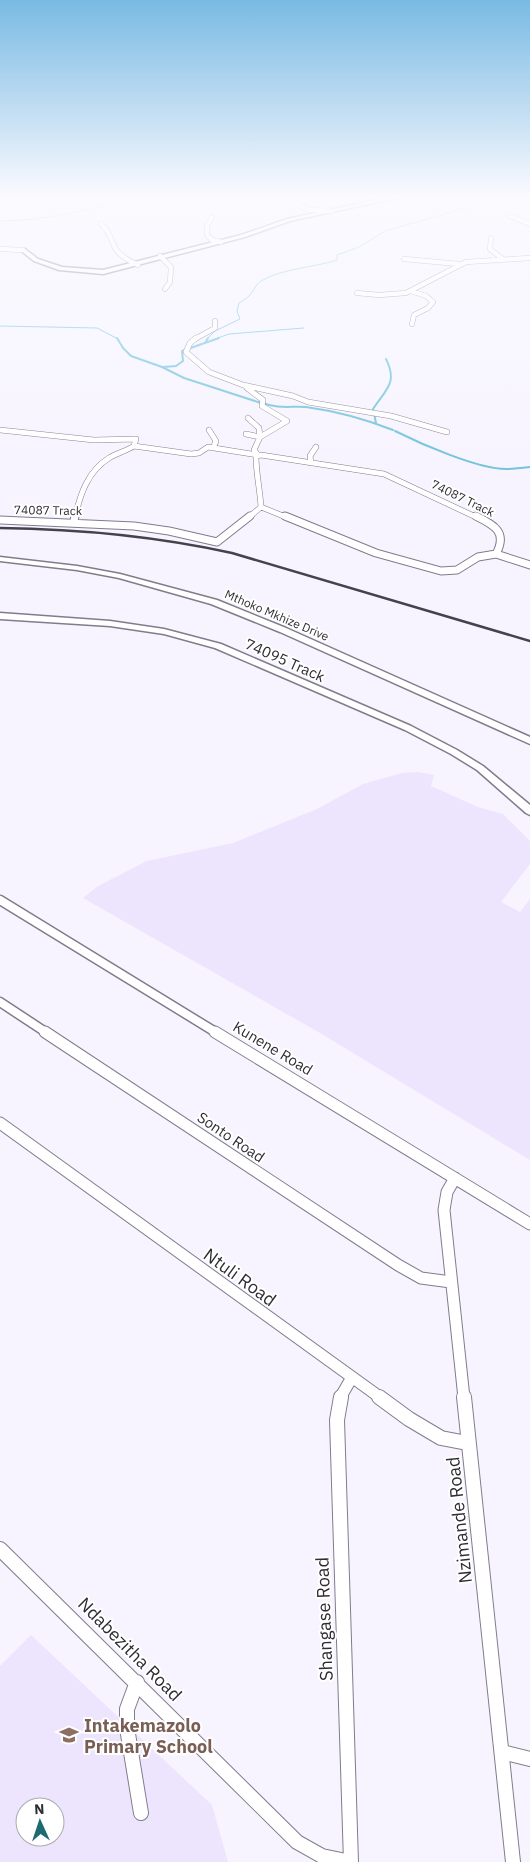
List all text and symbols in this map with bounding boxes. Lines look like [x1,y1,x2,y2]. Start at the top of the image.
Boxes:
street label: 74087 Track [429,476,498,520]
street label: 74087 Track [14,502,83,518]
street label: Mthoko Mkhize Drive [223,586,332,644]
street label: 74095 Track [242,634,328,686]
street label: Kunene Road [230,1017,316,1079]
street label: Sonto Road [194,1108,268,1166]
street label: Ntuli Road [199,1243,281,1311]
street label: Nzimande Road [441,1456,477,1584]
street label: Shangase Road [310,1557,338,1681]
street label: Ndabezitha Road [73,1592,187,1706]
place label: Intakemazolo Primary School [84,1714,213,1758]
school or university icon: Intakemazolo Primary School [58,1724,80,1746]
north arrow [15,1797,65,1847]
text: N [34,1800,45,1818]

